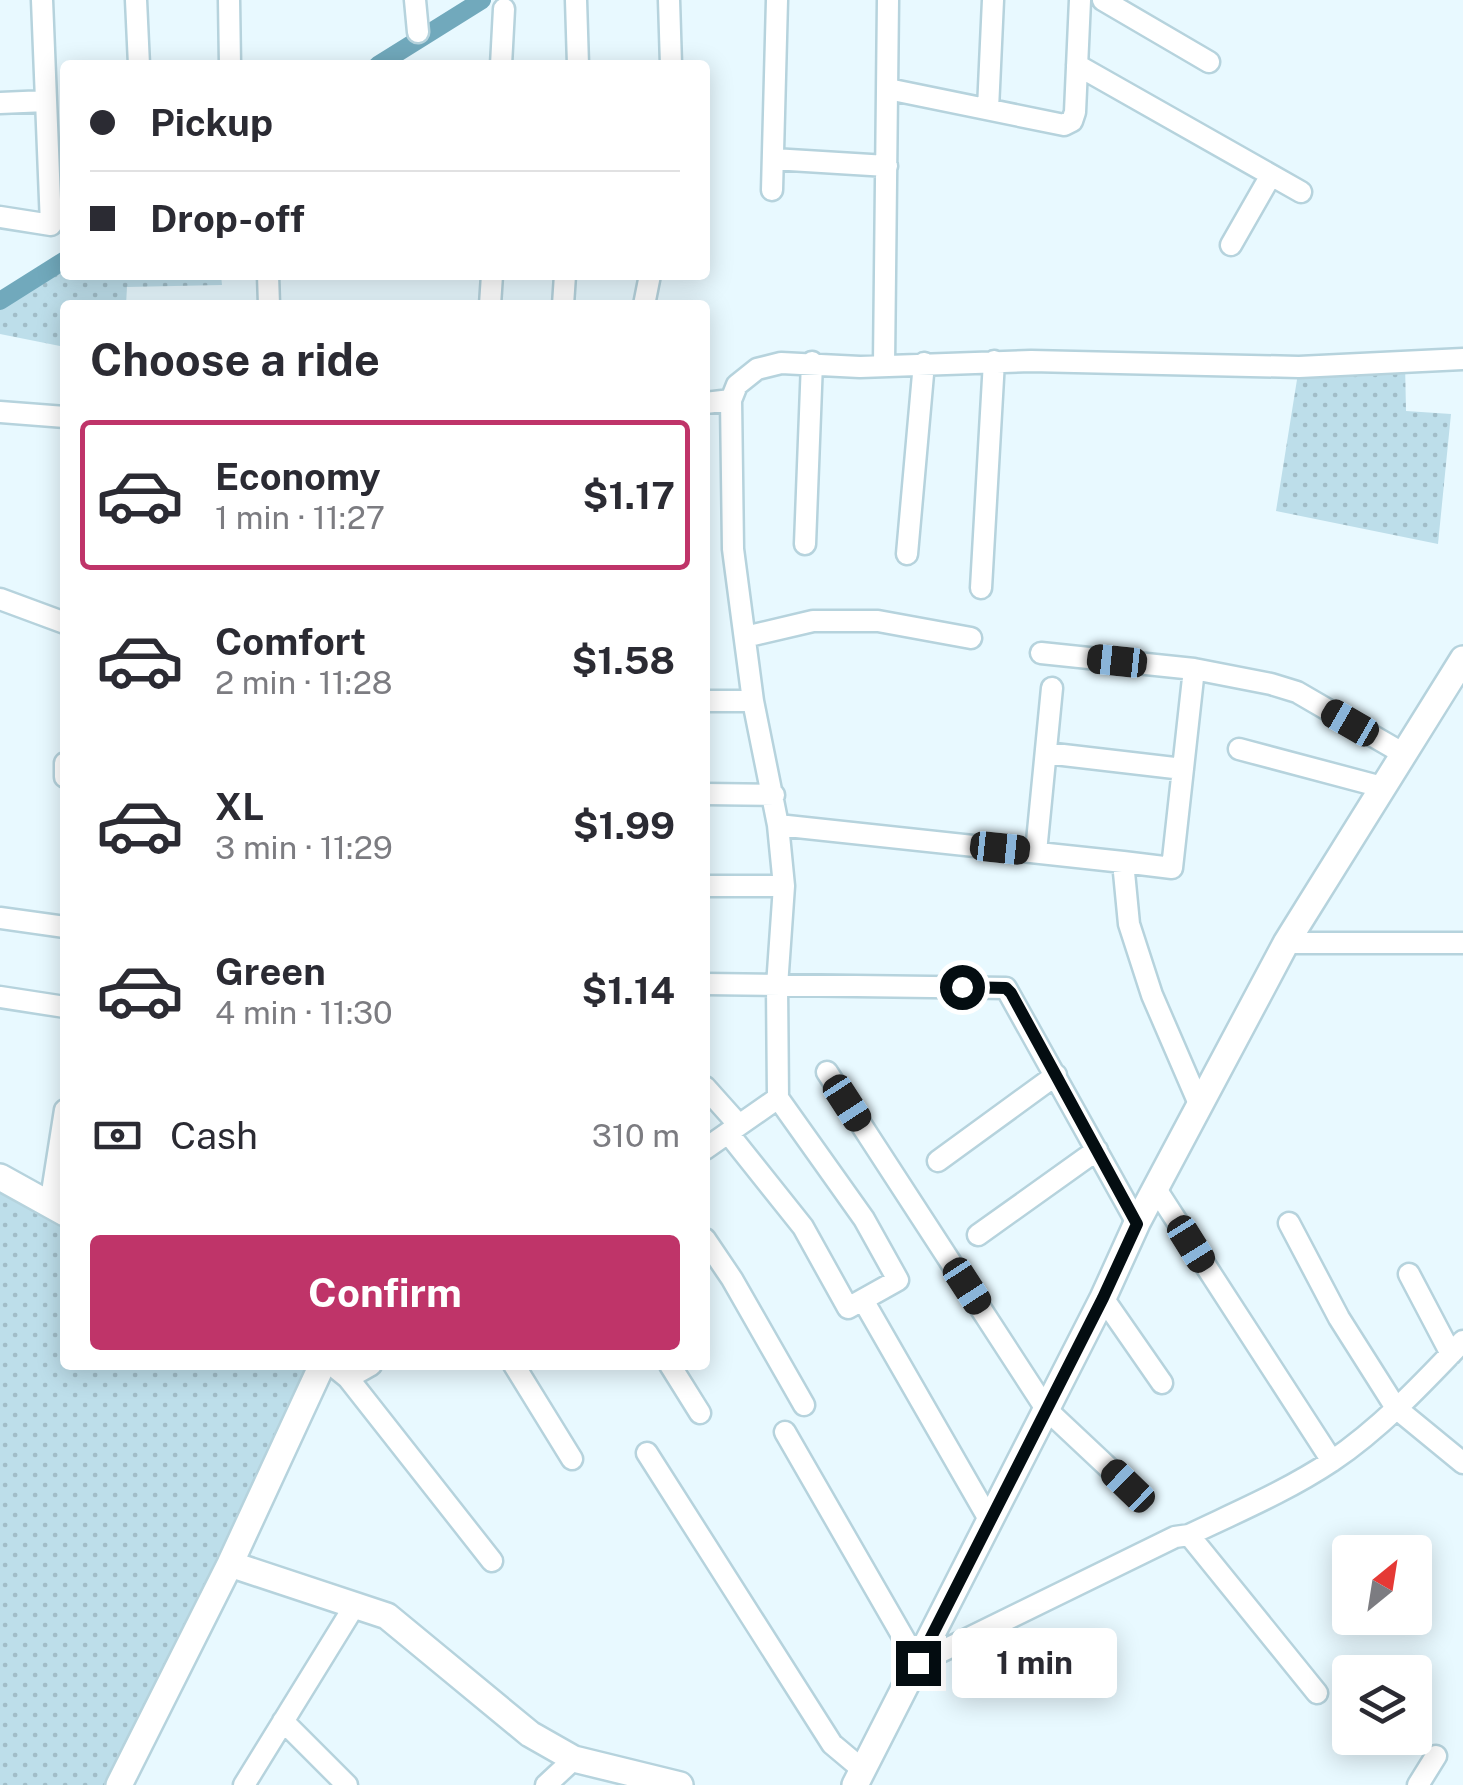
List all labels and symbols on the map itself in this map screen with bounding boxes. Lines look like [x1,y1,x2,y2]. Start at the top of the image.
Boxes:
car [1086,643,1148,679]
car [1317,695,1383,751]
car [969,830,1031,866]
route start [940,965,985,1010]
car [818,1070,876,1136]
car [1162,1211,1220,1277]
car [938,1253,996,1319]
car [1096,1454,1160,1518]
north arrow [1332,1535,1432,1635]
callout: 1 min [953,1628,1118,1698]
route end [896,1641,941,1686]

